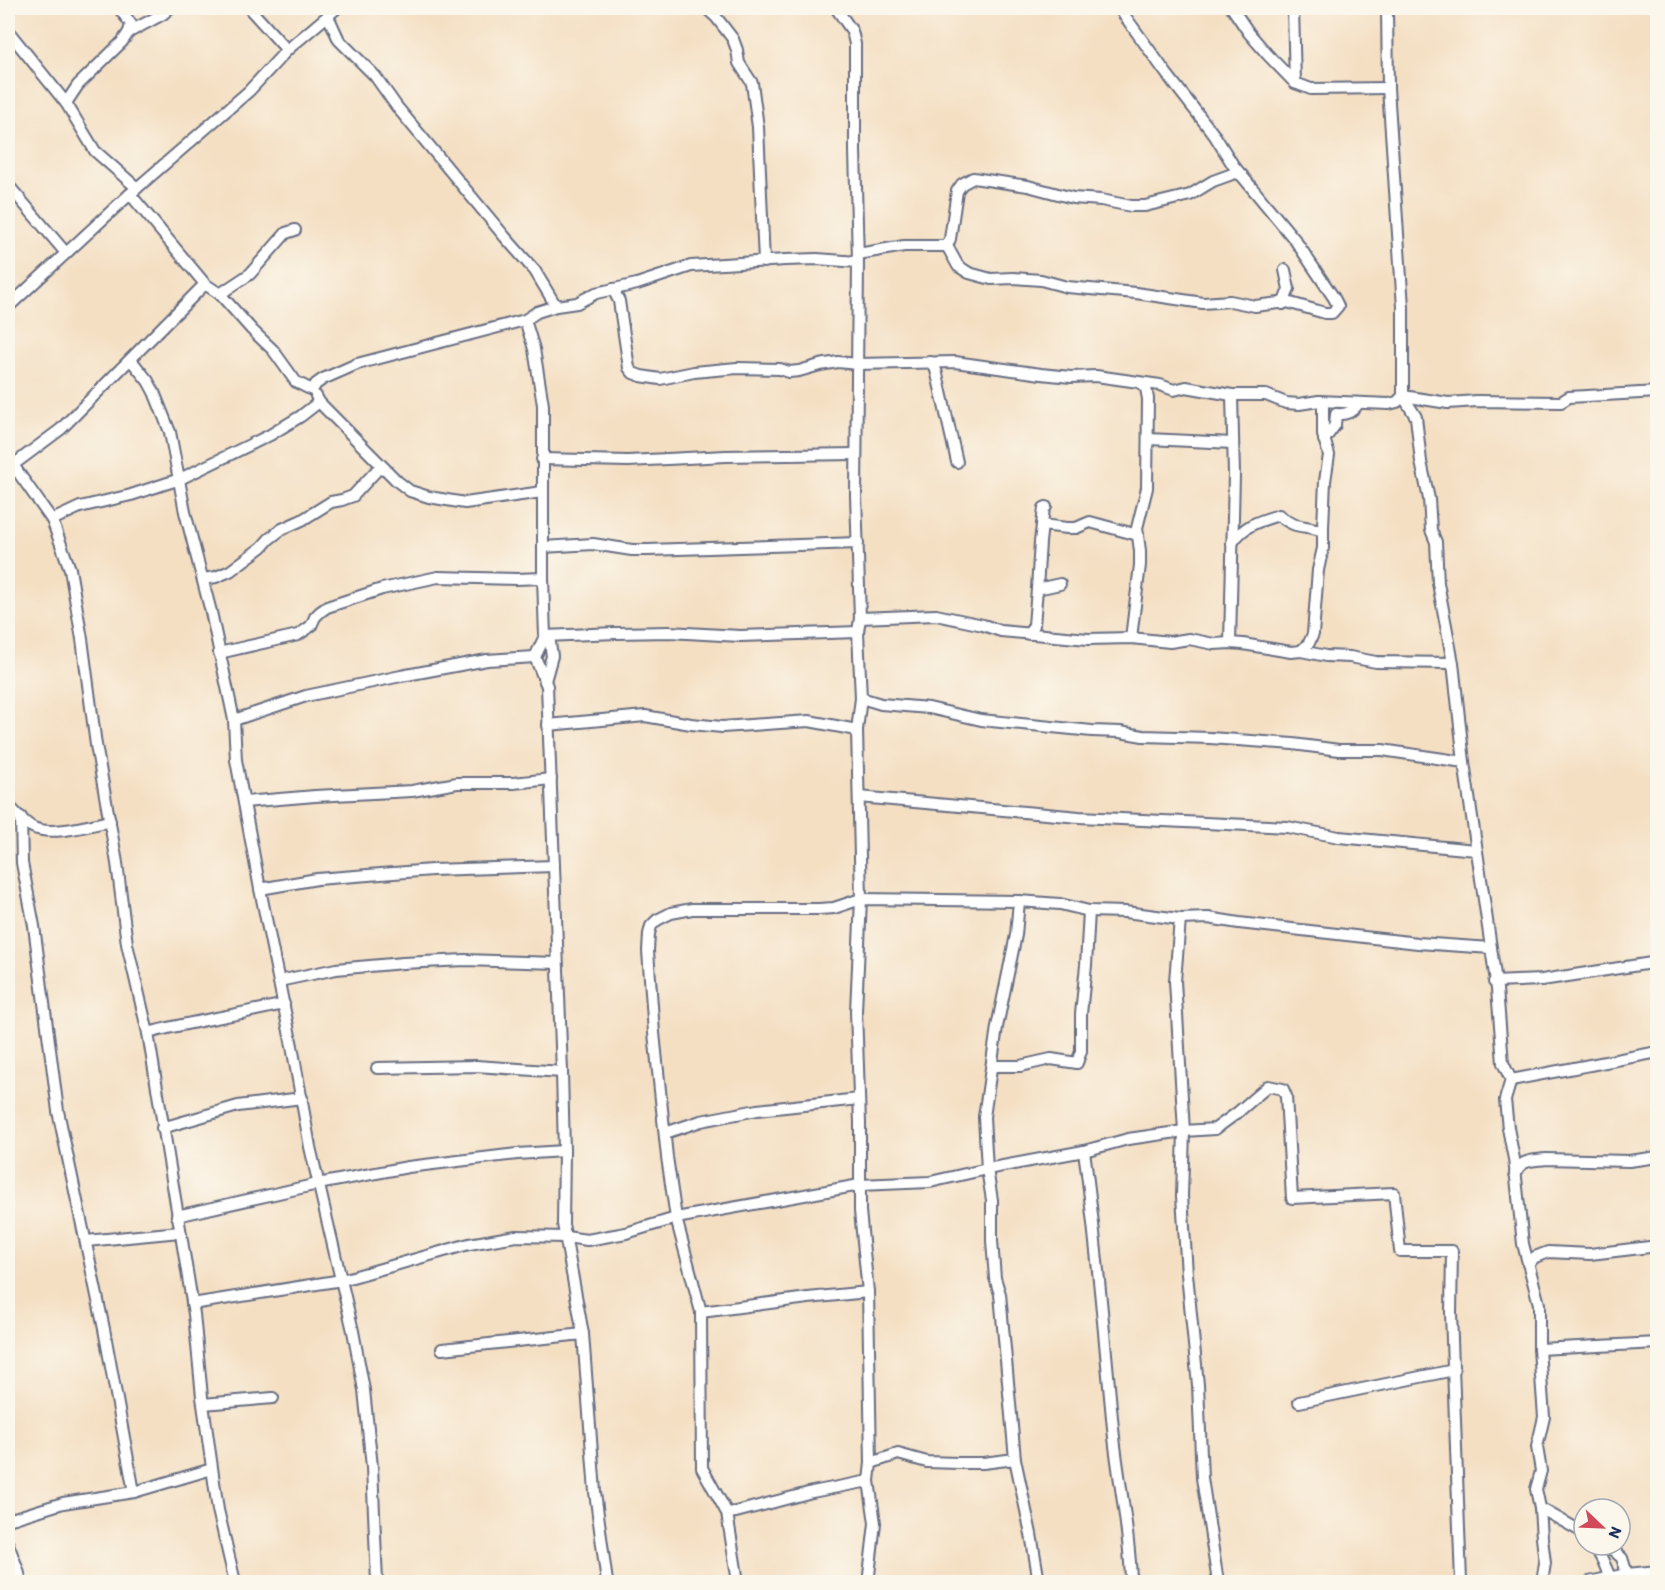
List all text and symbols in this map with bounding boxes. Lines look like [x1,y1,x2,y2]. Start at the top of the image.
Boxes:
north arrow [1572,1497,1632,1557]
text: N [1604,1524,1626,1541]

